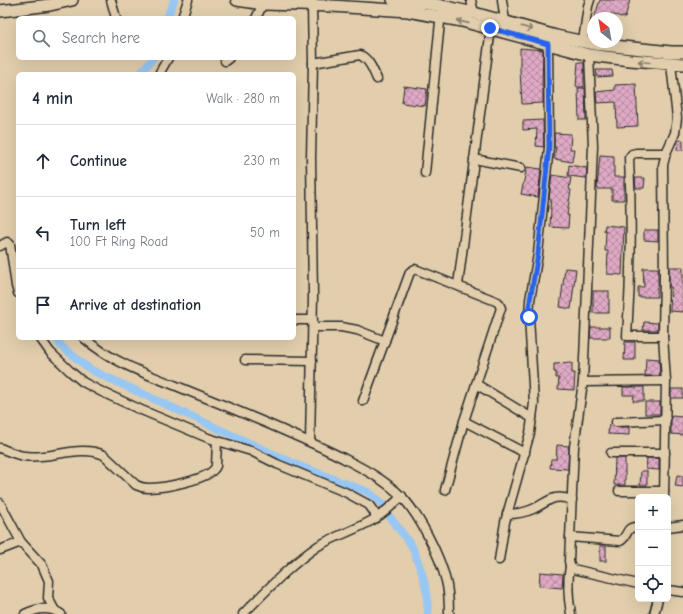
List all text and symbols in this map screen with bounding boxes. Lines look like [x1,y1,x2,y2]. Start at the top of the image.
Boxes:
north arrow [587,12,623,48]
search box [16,16,296,60]
one-way arrow [457,17,470,25]
route end [481,19,499,37]
one-way arrow [521,25,534,32]
icon: search [30,27,52,49]
text: Search here [62,29,140,47]
one-way arrow [638,58,651,65]
text: 4 min [32,89,73,108]
text: Walk · 280 m [206,91,280,106]
icon: ahead [32,150,54,172]
text: Continue [70,152,127,170]
text: 230 m [244,153,280,168]
text: Turn left [70,216,126,234]
icon: left [32,222,54,244]
text: 50 m [250,225,280,240]
text: 100 Ft Ring Road [70,234,168,249]
icon: arrive [32,294,54,316]
text: Arrive at destination [70,296,201,314]
route start [520,308,538,326]
map controls [635,494,671,602]
button: + [635,494,671,530]
button: − [635,530,671,566]
button: locate [635,566,671,602]

